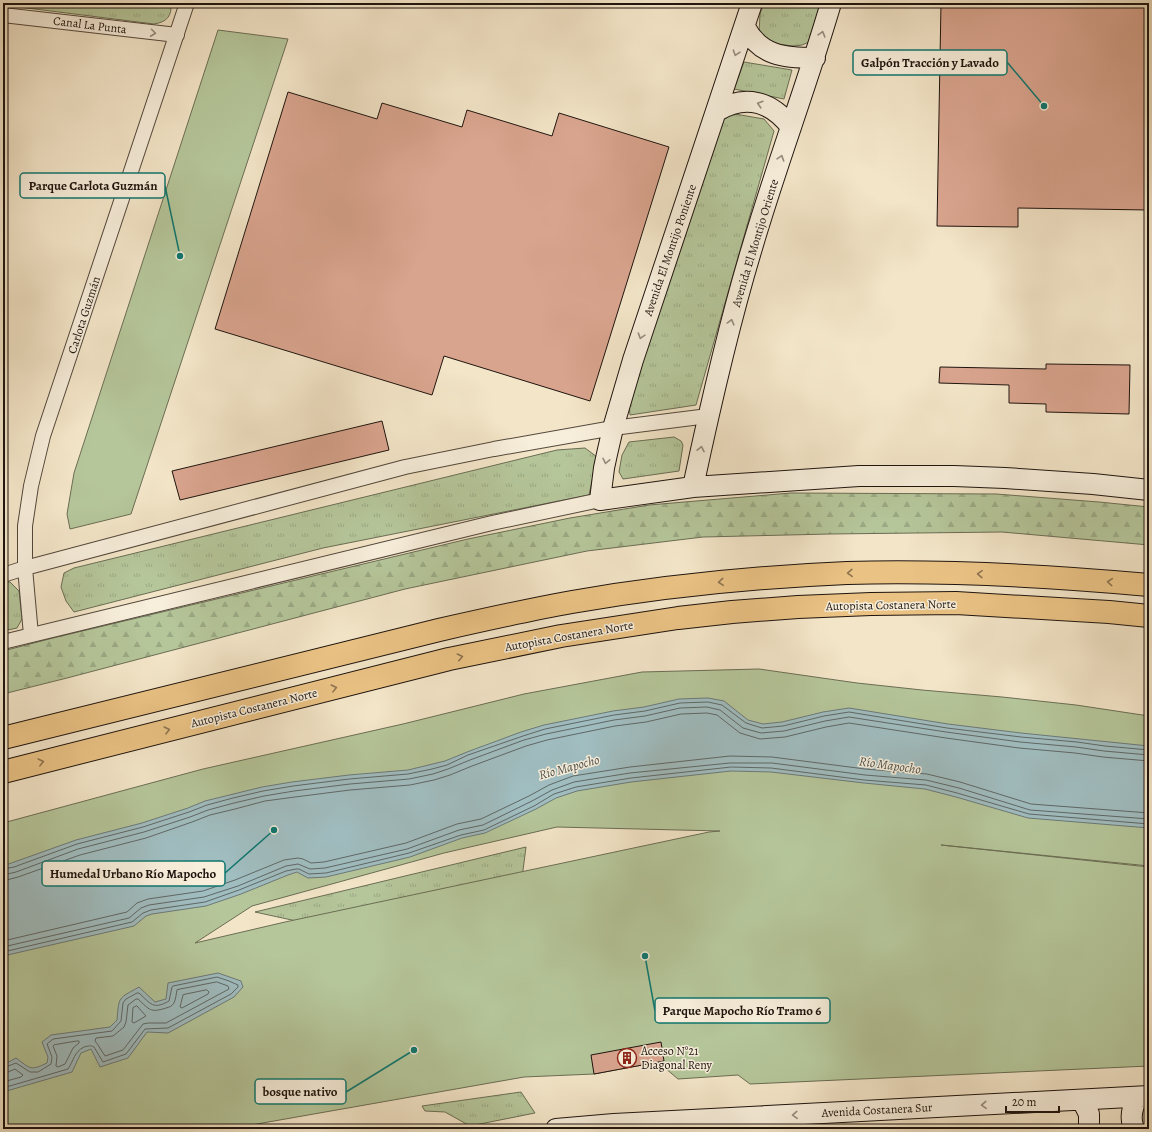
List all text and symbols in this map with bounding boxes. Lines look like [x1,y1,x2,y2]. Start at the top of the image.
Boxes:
street label: Canal La Punta [52,13,128,37]
one-way arrow [150,28,156,37]
one-way arrow [817,31,826,38]
one-way arrow [732,50,741,57]
callout: Galpón Tracción y Lavado [853,50,1007,75]
text: Galpón Tracción y Lavado [861,54,999,71]
one-way arrow [757,101,764,109]
one-way arrow [776,155,785,162]
callout: Parque Carlota Guzmán [20,173,165,198]
text: Parque Carlota Guzmán [28,177,158,194]
street label: Avenida El Montijo Oriente [728,177,782,310]
street label: Avenida El Montijo Poniente [640,182,700,319]
street label: Carlota Guzmán [64,274,104,356]
one-way arrow [726,319,734,326]
one-way arrow [637,332,646,339]
one-way arrow [697,446,705,452]
one-way arrow [602,458,610,464]
one-way arrow [847,569,853,578]
one-way arrow [977,569,983,578]
one-way arrow [718,577,724,586]
one-way arrow [1107,577,1113,586]
street label: Autopista Costanera Norte [825,596,956,614]
street label: Autopista Costanera Norte [503,617,634,655]
one-way arrow [457,653,463,662]
street label: Autopista Costanera Norte [188,685,319,732]
one-way arrow [330,685,337,693]
one-way arrow [164,727,170,735]
water label: Río Mapocho [537,751,601,783]
water label: Río Mapocho [858,752,922,778]
one-way arrow [37,758,44,767]
callout: Humedal Urbano Río Mapocho [42,861,225,886]
text: Humedal Urbano Río Mapocho [50,865,217,882]
callout: Parque Mapocho Río Tramo 6 [655,998,830,1023]
text: Parque Mapocho Río Tramo 6 [663,1002,821,1019]
place label: Acceso N°21 Diagonal Reny [640,1043,713,1073]
building icon: Acceso N°21 Diagonal Reny [616,1047,638,1069]
callout: bosque nativo [255,1079,346,1104]
text: bosque nativo [261,1083,338,1100]
scale bar [1006,1088,1059,1114]
text: 20 m [1012,1094,1036,1110]
street label: Avenida Costanera Sur [820,1099,933,1121]
one-way arrow [981,1100,987,1109]
one-way arrow [792,1110,798,1119]

